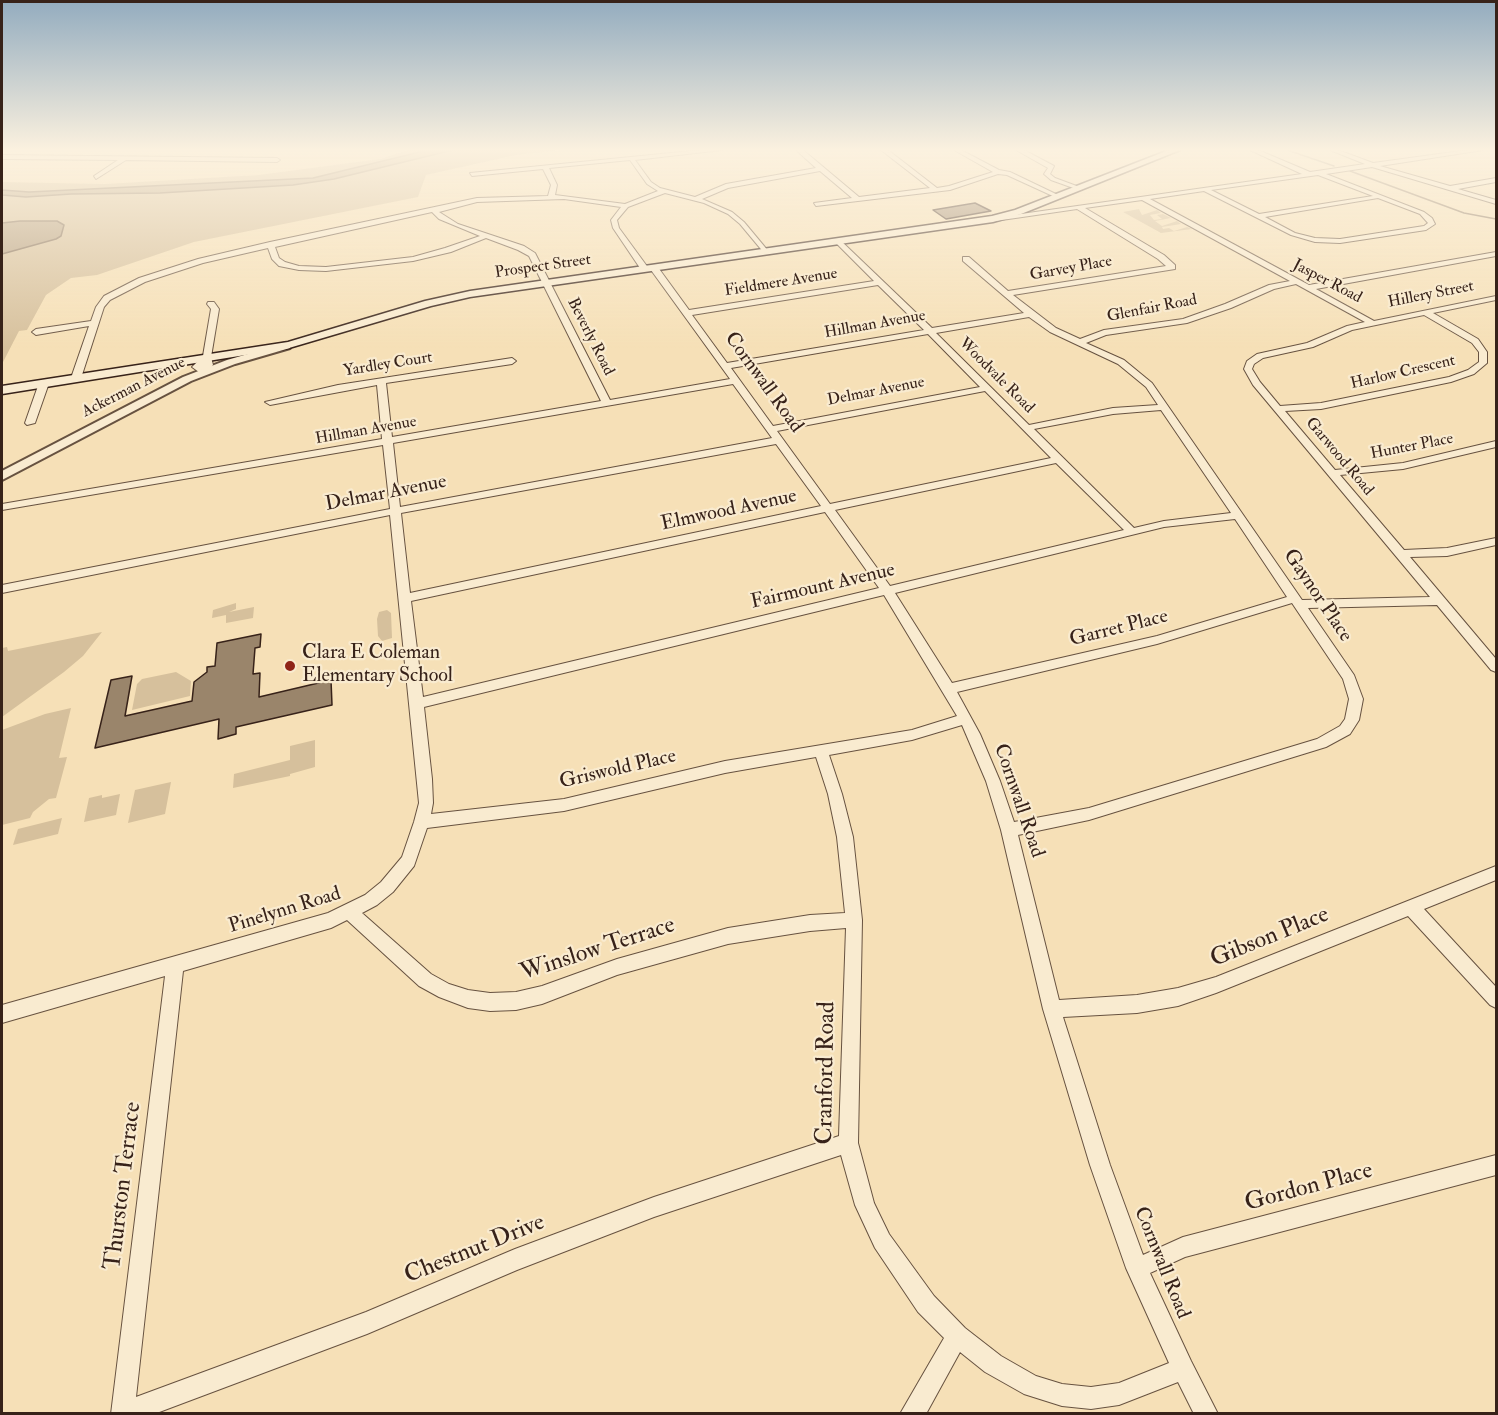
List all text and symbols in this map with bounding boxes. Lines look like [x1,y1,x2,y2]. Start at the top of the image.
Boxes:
street label: Prospect Street [494,251,592,283]
street label: Garvey Place [1028,252,1114,286]
street label: Jasper Road [1289,256,1365,308]
street label: Fieldmere Avenue [723,265,839,301]
street label: Hillery Street [1386,277,1476,313]
street label: Glenfair Road [1105,291,1199,327]
street label: Beverly Road [562,295,618,379]
street label: Hillman Avenue [823,307,927,343]
street label: Cornwall Road [718,328,808,438]
street label: Woodvale Road [954,334,1038,418]
street label: Yardley Court [342,348,434,382]
street label: Harlow Crescent [1349,352,1457,394]
street label: Ackerman Avenue [79,354,189,422]
street label: Delmar Avenue [826,373,926,411]
street label: Hillman Avenue [314,413,418,449]
street label: Garwood Road [1301,414,1377,500]
street label: Hunter Place [1369,430,1455,464]
street label: Delmar Avenue [323,470,449,518]
street label: Elmwood Avenue [659,485,799,537]
street label: Gaynor Place [1277,545,1357,647]
street label: Fairmount Avenue [749,559,897,615]
street label: Garret Place [1067,605,1171,653]
place label: Clara E Coleman Elementary School [302,642,453,689]
marker: Clara E Coleman Elementary School [283,659,297,673]
street label: Cornwall Road [987,741,1049,861]
street label: Griswold Place [557,745,679,795]
street label: Pinelynn Road [226,883,344,939]
street label: Gibson Place [1207,901,1333,975]
street label: Winslow Terrace [517,911,679,989]
street label: Cranford Road [811,1001,843,1145]
street label: Thurston Terrace [99,1100,149,1272]
street label: Gordon Place [1242,1157,1376,1219]
street label: Cornwall Road [1128,1204,1194,1322]
street label: Chestnut Drive [401,1209,549,1291]

